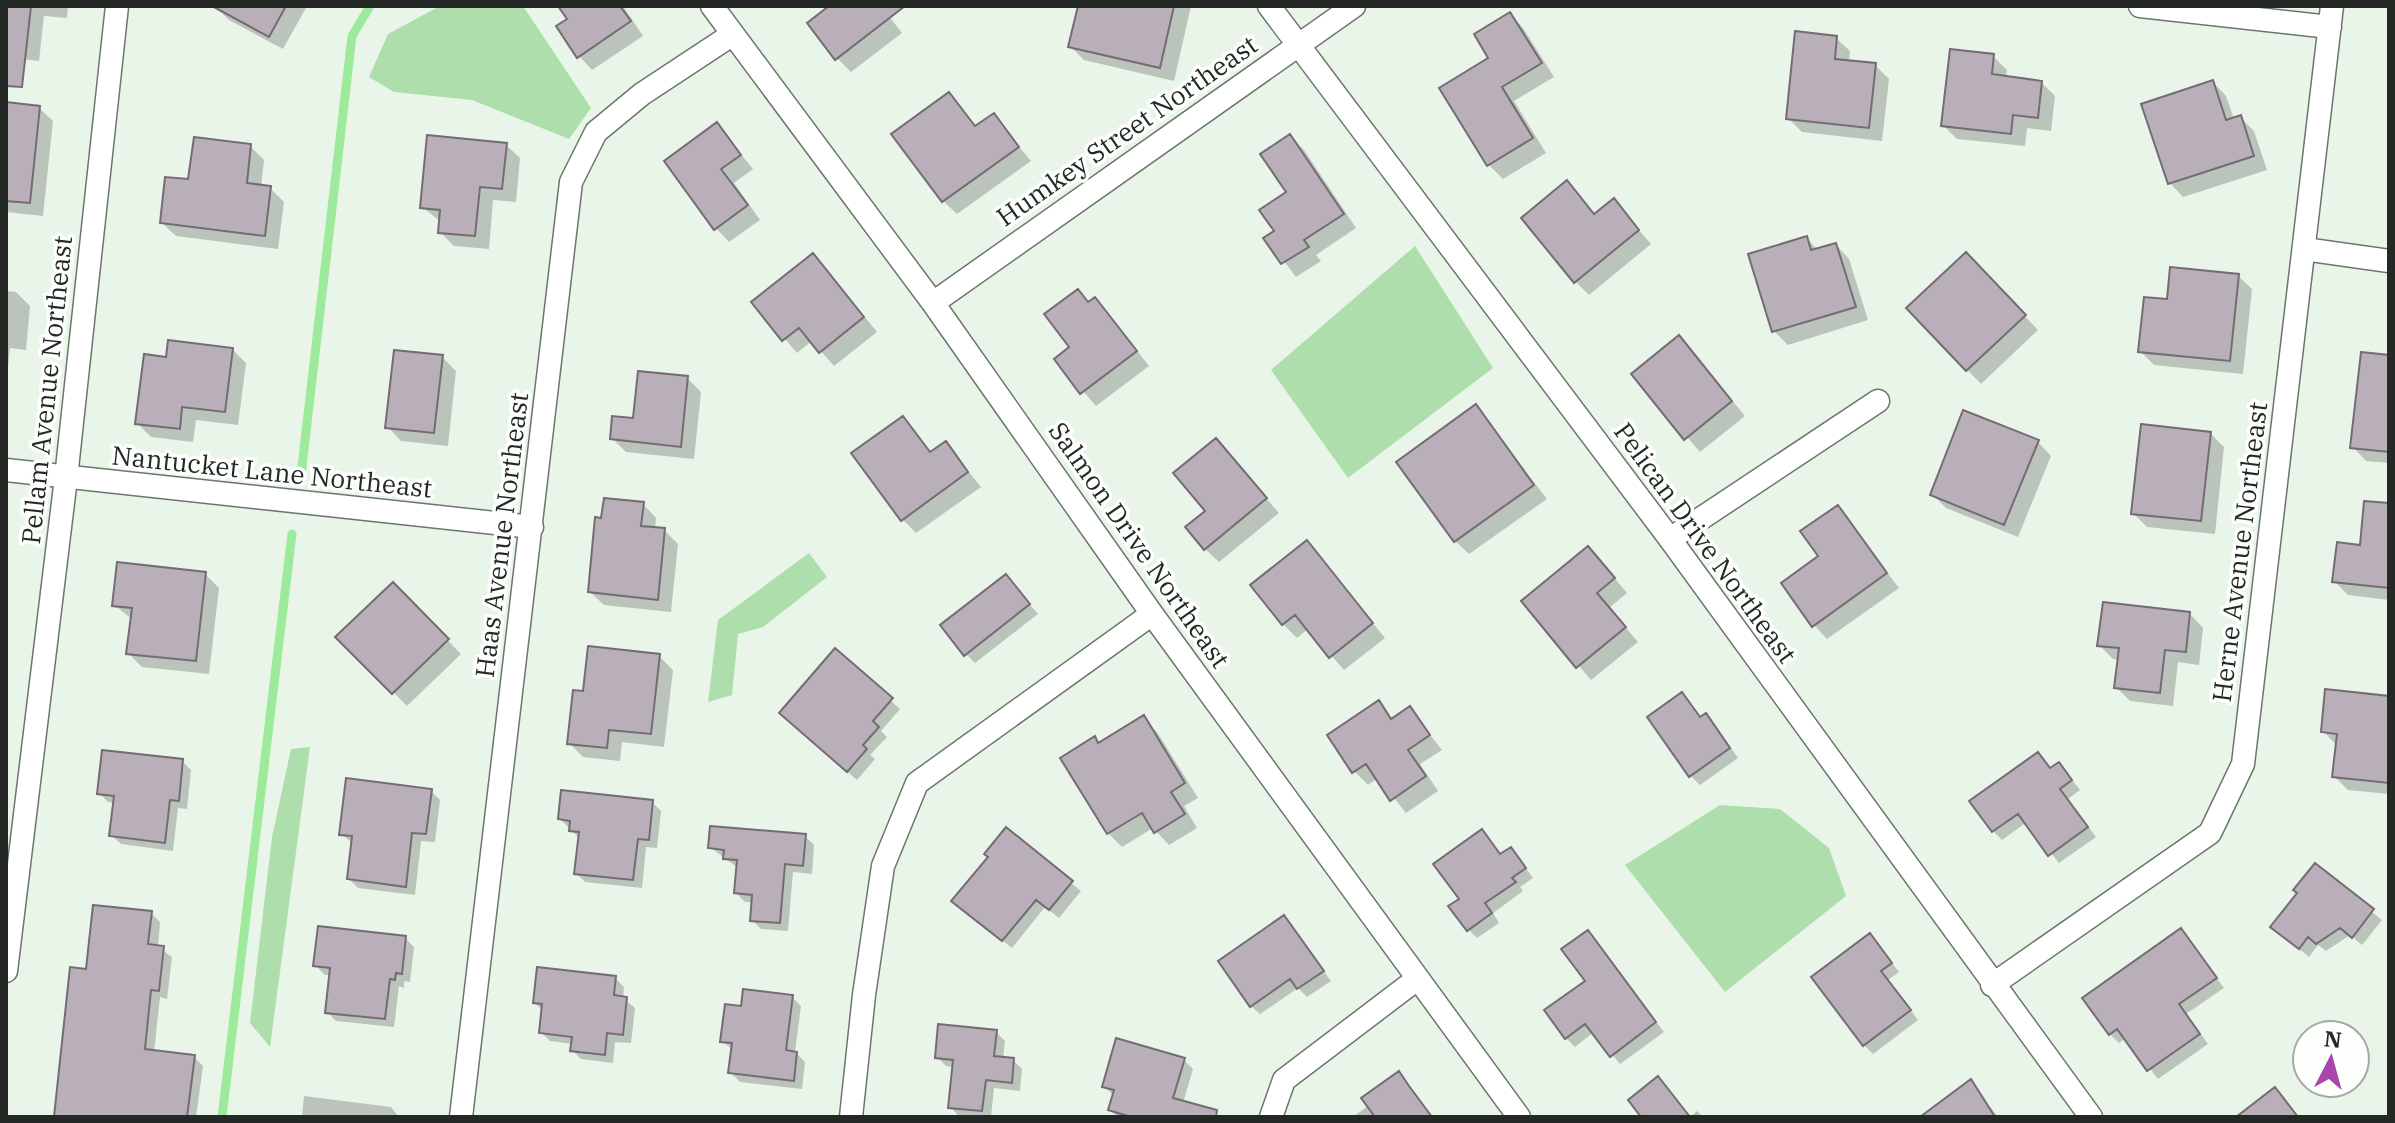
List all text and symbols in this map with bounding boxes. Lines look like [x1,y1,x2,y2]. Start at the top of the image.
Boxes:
street label: Humkey Street Northeast [989,27,1264,233]
street label: Pellam Avenue Northeast [13,234,79,546]
street label: Haas Avenue Northeast [467,390,535,679]
street label: Herne Avenue Northeast [2204,400,2274,704]
street label: Salmon Drive Northeast [1042,415,1238,674]
street label: Pelican Drive Northeast [1607,415,1805,670]
street label: Nantucket Lane Northeast [110,437,434,505]
north arrow [2291,1019,2371,1099]
text: N [2323,1023,2343,1054]

